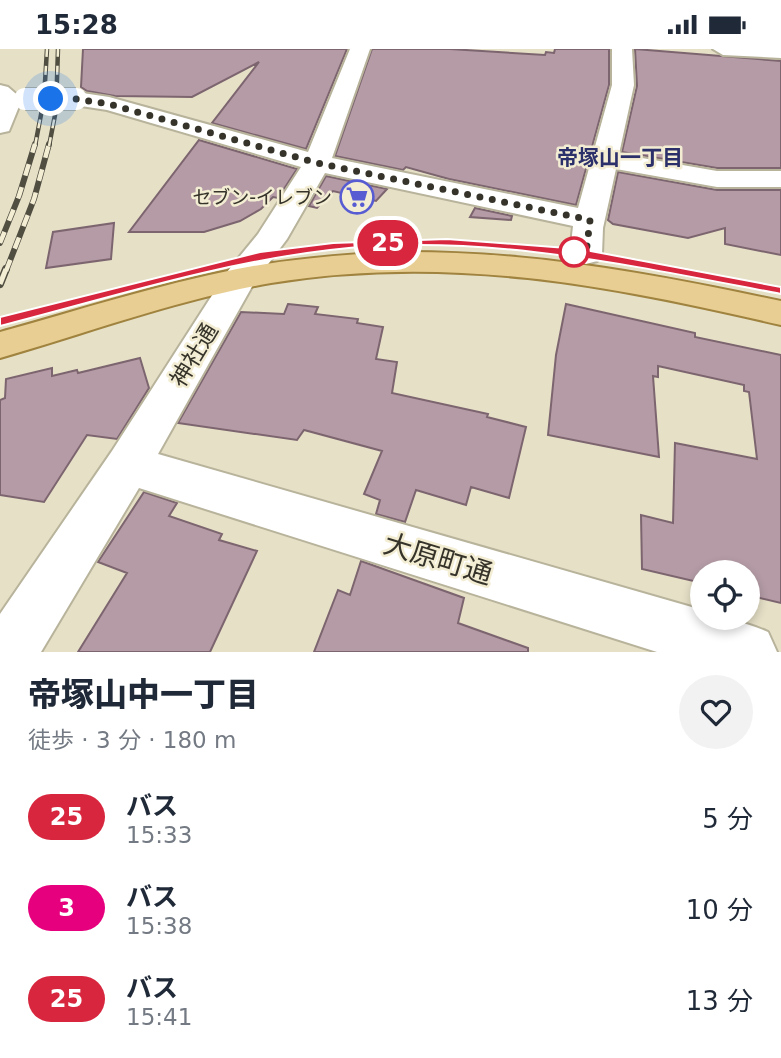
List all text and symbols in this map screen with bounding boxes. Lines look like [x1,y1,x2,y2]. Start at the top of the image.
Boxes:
text: 15:28 [35,10,118,40]
your location [33,81,68,116]
district label: 帝塚山一丁目 [557,146,683,170]
supermarket icon: セブン-イレブン [338,178,376,216]
place label: セブン-イレブン [192,186,332,208]
line badge: 25 [356,220,420,266]
text: 25 [371,229,405,257]
unlabelled marker [559,237,589,267]
street label: 神社通 [165,319,223,391]
street label: 大原町通 [380,527,496,591]
map controls [690,560,760,630]
button: locate [690,560,760,630]
text: 帝塚山中一丁目 [28,675,259,714]
button: heart [679,675,753,749]
text: 徒歩 · 3 分 · 180 m [28,727,236,753]
text: バス [126,791,178,821]
text: 25 [50,803,83,831]
text: 5 分 [702,804,753,834]
text: 15:33 [126,822,192,848]
text: バス [126,882,178,912]
text: 3 [58,894,75,922]
text: 10 分 [686,895,753,925]
text: 15:38 [126,913,192,939]
text: バス [126,973,178,1003]
text: 25 [50,985,83,1013]
text: 13 分 [686,986,753,1016]
text: 15:41 [126,1004,192,1030]

